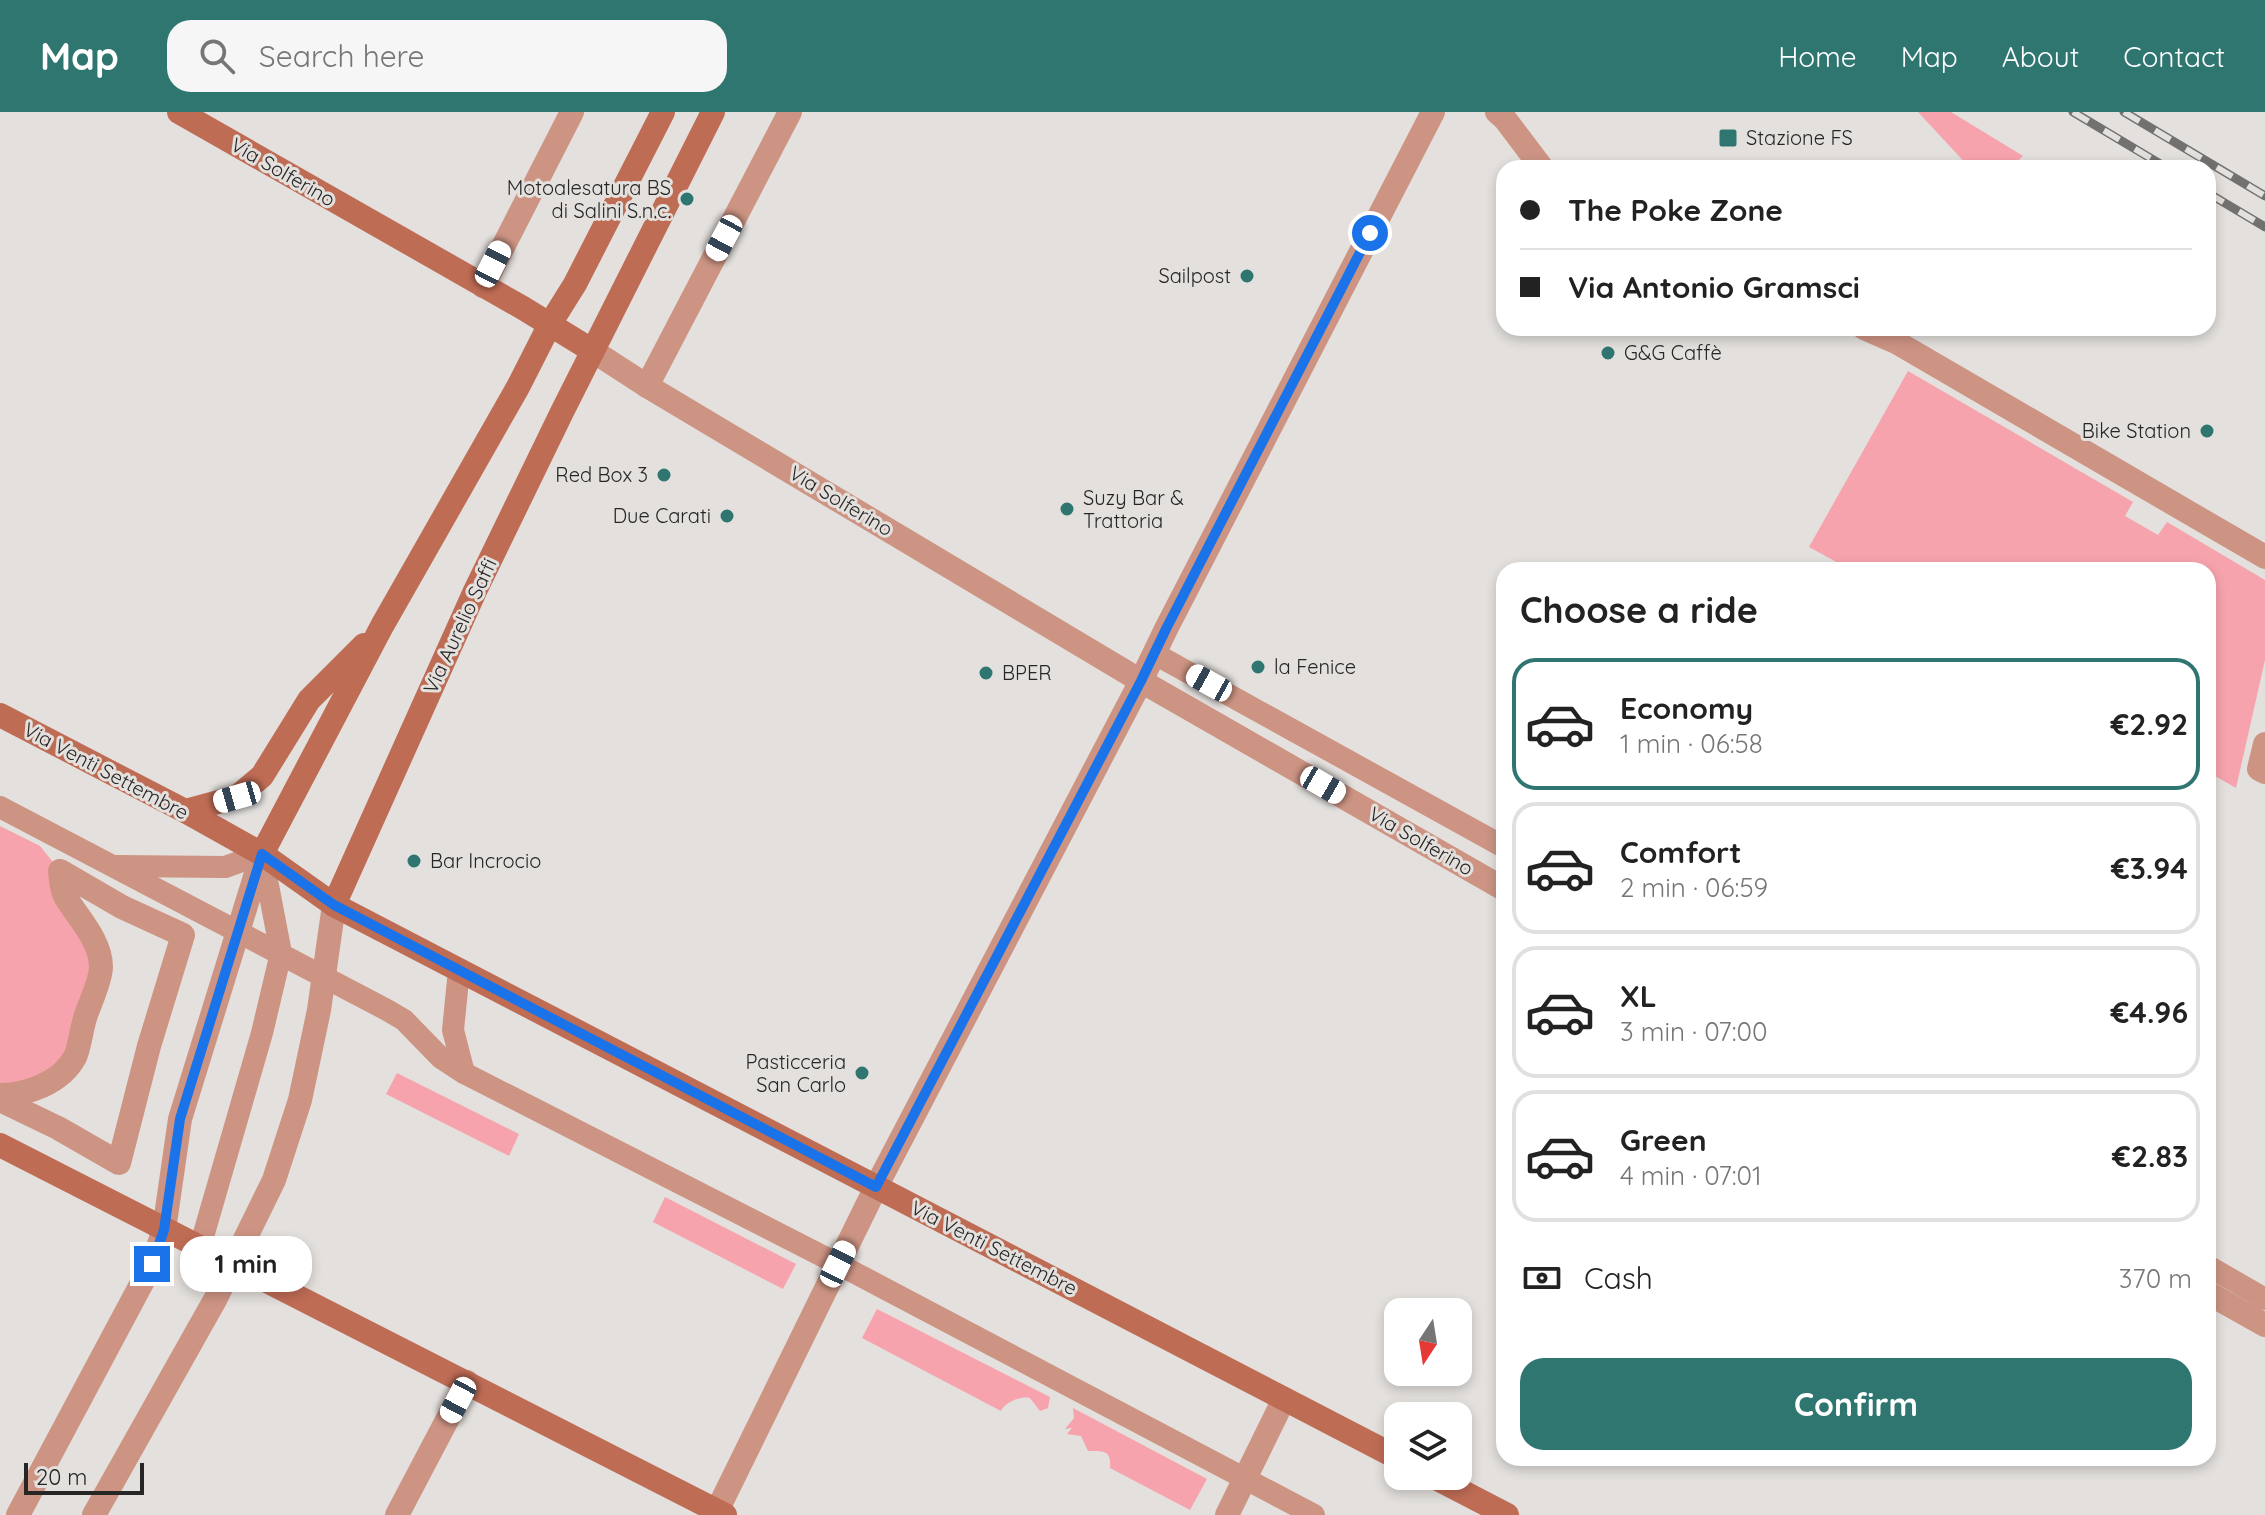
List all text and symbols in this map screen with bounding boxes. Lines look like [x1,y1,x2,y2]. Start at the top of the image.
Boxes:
search box [167,20,727,92]
text: Map [40,32,119,80]
icon: search [195,34,239,78]
text: Search here [259,37,424,75]
text: Home [1778,39,1857,74]
text: Map [1901,39,1958,74]
text: About [2002,39,2079,74]
text: Contact [2123,39,2225,74]
place label: Stazione FS [1746,125,1853,150]
marker: Stazione FS [1717,127,1739,149]
street label: Via Solferino [227,132,340,212]
place label: Motoalesatura BS di Salini S.n.c. [507,175,671,223]
marker: Motoalesatura BS di Salini S.n.c. [678,190,696,208]
text: The Poke Zone [1568,191,1783,229]
car [702,211,746,265]
route start [1352,215,1388,251]
car [471,237,515,291]
place label: Sailpost [1158,263,1231,288]
marker: Sailpost [1238,267,1256,285]
text: Via Antonio Gramsci [1568,268,1860,306]
place label: G&G Caffè [1624,340,1722,365]
marker: G&G Caffè [1599,344,1617,362]
place label: Bike Station [2082,418,2191,443]
marker: Bike Station [2198,422,2216,440]
street label: Via Solferino [785,460,898,541]
place label: Red Box 3 [555,462,648,487]
marker: Red Box 3 [655,466,673,484]
place label: Suzy Bar & Trattoria [1083,485,1184,533]
marker: Suzy Bar & Trattoria [1058,500,1076,518]
place label: Due Carati [613,503,711,528]
marker: Due Carati [718,507,736,525]
street label: Via Aurelio Saffi [417,554,502,697]
text: Choose a ride [1520,587,1758,632]
place label: la Fenice [1274,654,1356,679]
marker: la Fenice [1249,658,1267,676]
place label: BPER [1002,660,1052,685]
car [1182,661,1236,705]
marker: BPER [977,664,995,682]
icon: car [1524,688,1596,760]
text: Economy [1620,689,1753,727]
text: €2.92 [2111,705,2188,743]
street label: Via Venti Settembre [19,716,193,825]
text: 1 min · 06:58 [1620,727,1763,760]
car [1296,763,1350,807]
car [211,779,263,815]
street label: Via Solferino [1365,801,1478,881]
icon: car [1524,832,1596,904]
text: Comfort [1620,833,1741,871]
place label: Bar Incrocio [430,848,541,873]
text: €3.94 [2111,849,2188,887]
marker: Bar Incrocio [405,852,423,870]
text: 2 min · 06:59 [1620,871,1768,904]
icon: car [1524,976,1596,1048]
text: XL [1620,977,1657,1015]
text: €4.96 [2110,993,2188,1031]
text: 3 min · 07:00 [1620,1015,1767,1048]
place label: Pasticceria San Carlo [746,1049,846,1097]
marker: Pasticceria San Carlo [853,1064,871,1082]
icon: car [1524,1120,1596,1192]
text: Green [1620,1121,1707,1159]
text: €2.83 [2112,1137,2188,1175]
text: 4 min · 07:01 [1620,1159,1762,1192]
street label: Via Venti Settembre [907,1195,1082,1300]
callout: 1 min [180,1236,312,1292]
car [817,1237,859,1291]
route end [134,1246,170,1282]
text: 1 min [215,1247,278,1280]
icon: cash [1520,1256,1564,1300]
text: Cash [1584,1259,1653,1297]
text: 370 m [2119,1262,2192,1295]
north arrow [1384,1298,1472,1386]
map controls [1384,1298,1472,1490]
button: Confirm [1520,1358,2192,1450]
car [436,1373,480,1427]
button: layers [1384,1402,1472,1490]
scale bar [24,1459,144,1495]
text: 20 m [36,1463,87,1491]

